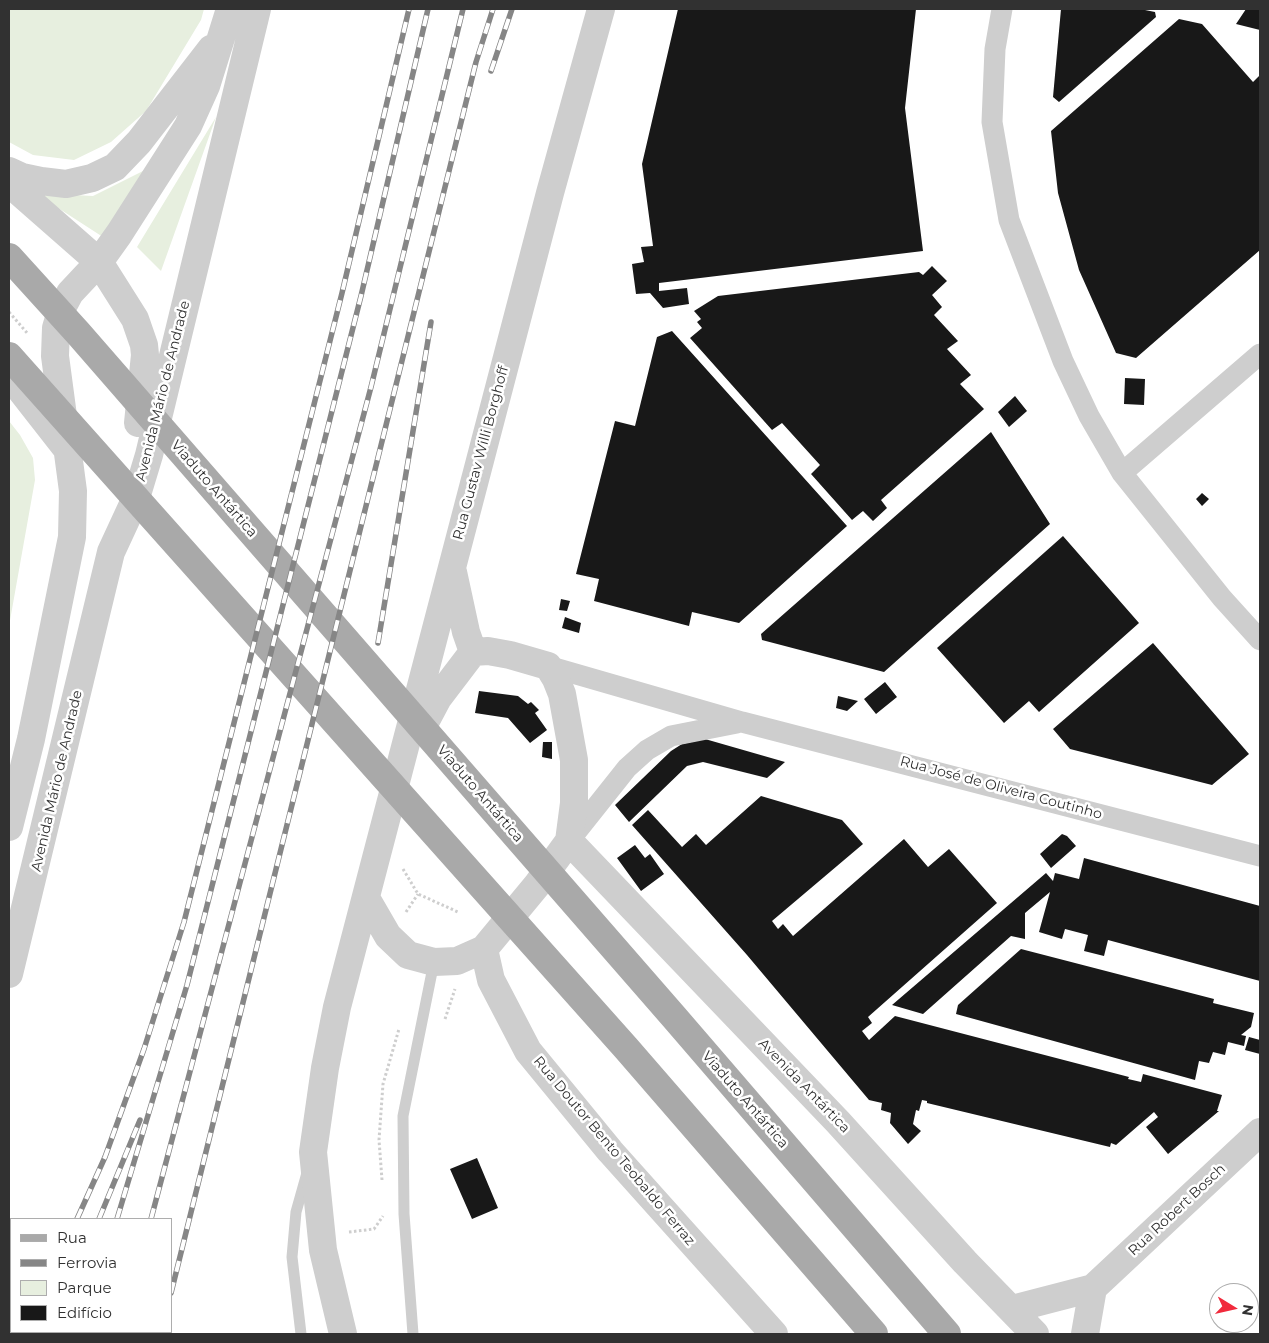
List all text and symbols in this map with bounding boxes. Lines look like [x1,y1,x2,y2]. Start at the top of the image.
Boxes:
street label: Avenida Mário de Andrade [132,299,194,483]
street label: Rua Gustav Willi Borghoff [450,364,512,542]
street label: Viaduto Antártica [167,437,261,541]
street label: Avenida Mário de Andrade [28,689,86,873]
street label: Viaduto Antártica [433,742,527,846]
street label: Rua José de Oliveira Coutinho [898,753,1104,823]
street label: Avenida Antártica [755,1035,853,1137]
street label: Viaduto Antártica [698,1048,792,1152]
street label: Rua Doutor Bento Teobaldo Ferraz [530,1053,698,1249]
street label: Rua Robert Bosch [1125,1161,1229,1259]
legend [10,1218,172,1333]
text: Rua [57,1228,87,1247]
text: Ferrovia [57,1253,117,1272]
text: Parque [57,1278,112,1297]
north arrow [1209,1283,1259,1333]
text: Edifício [57,1303,112,1322]
text: N [1238,1303,1258,1317]

